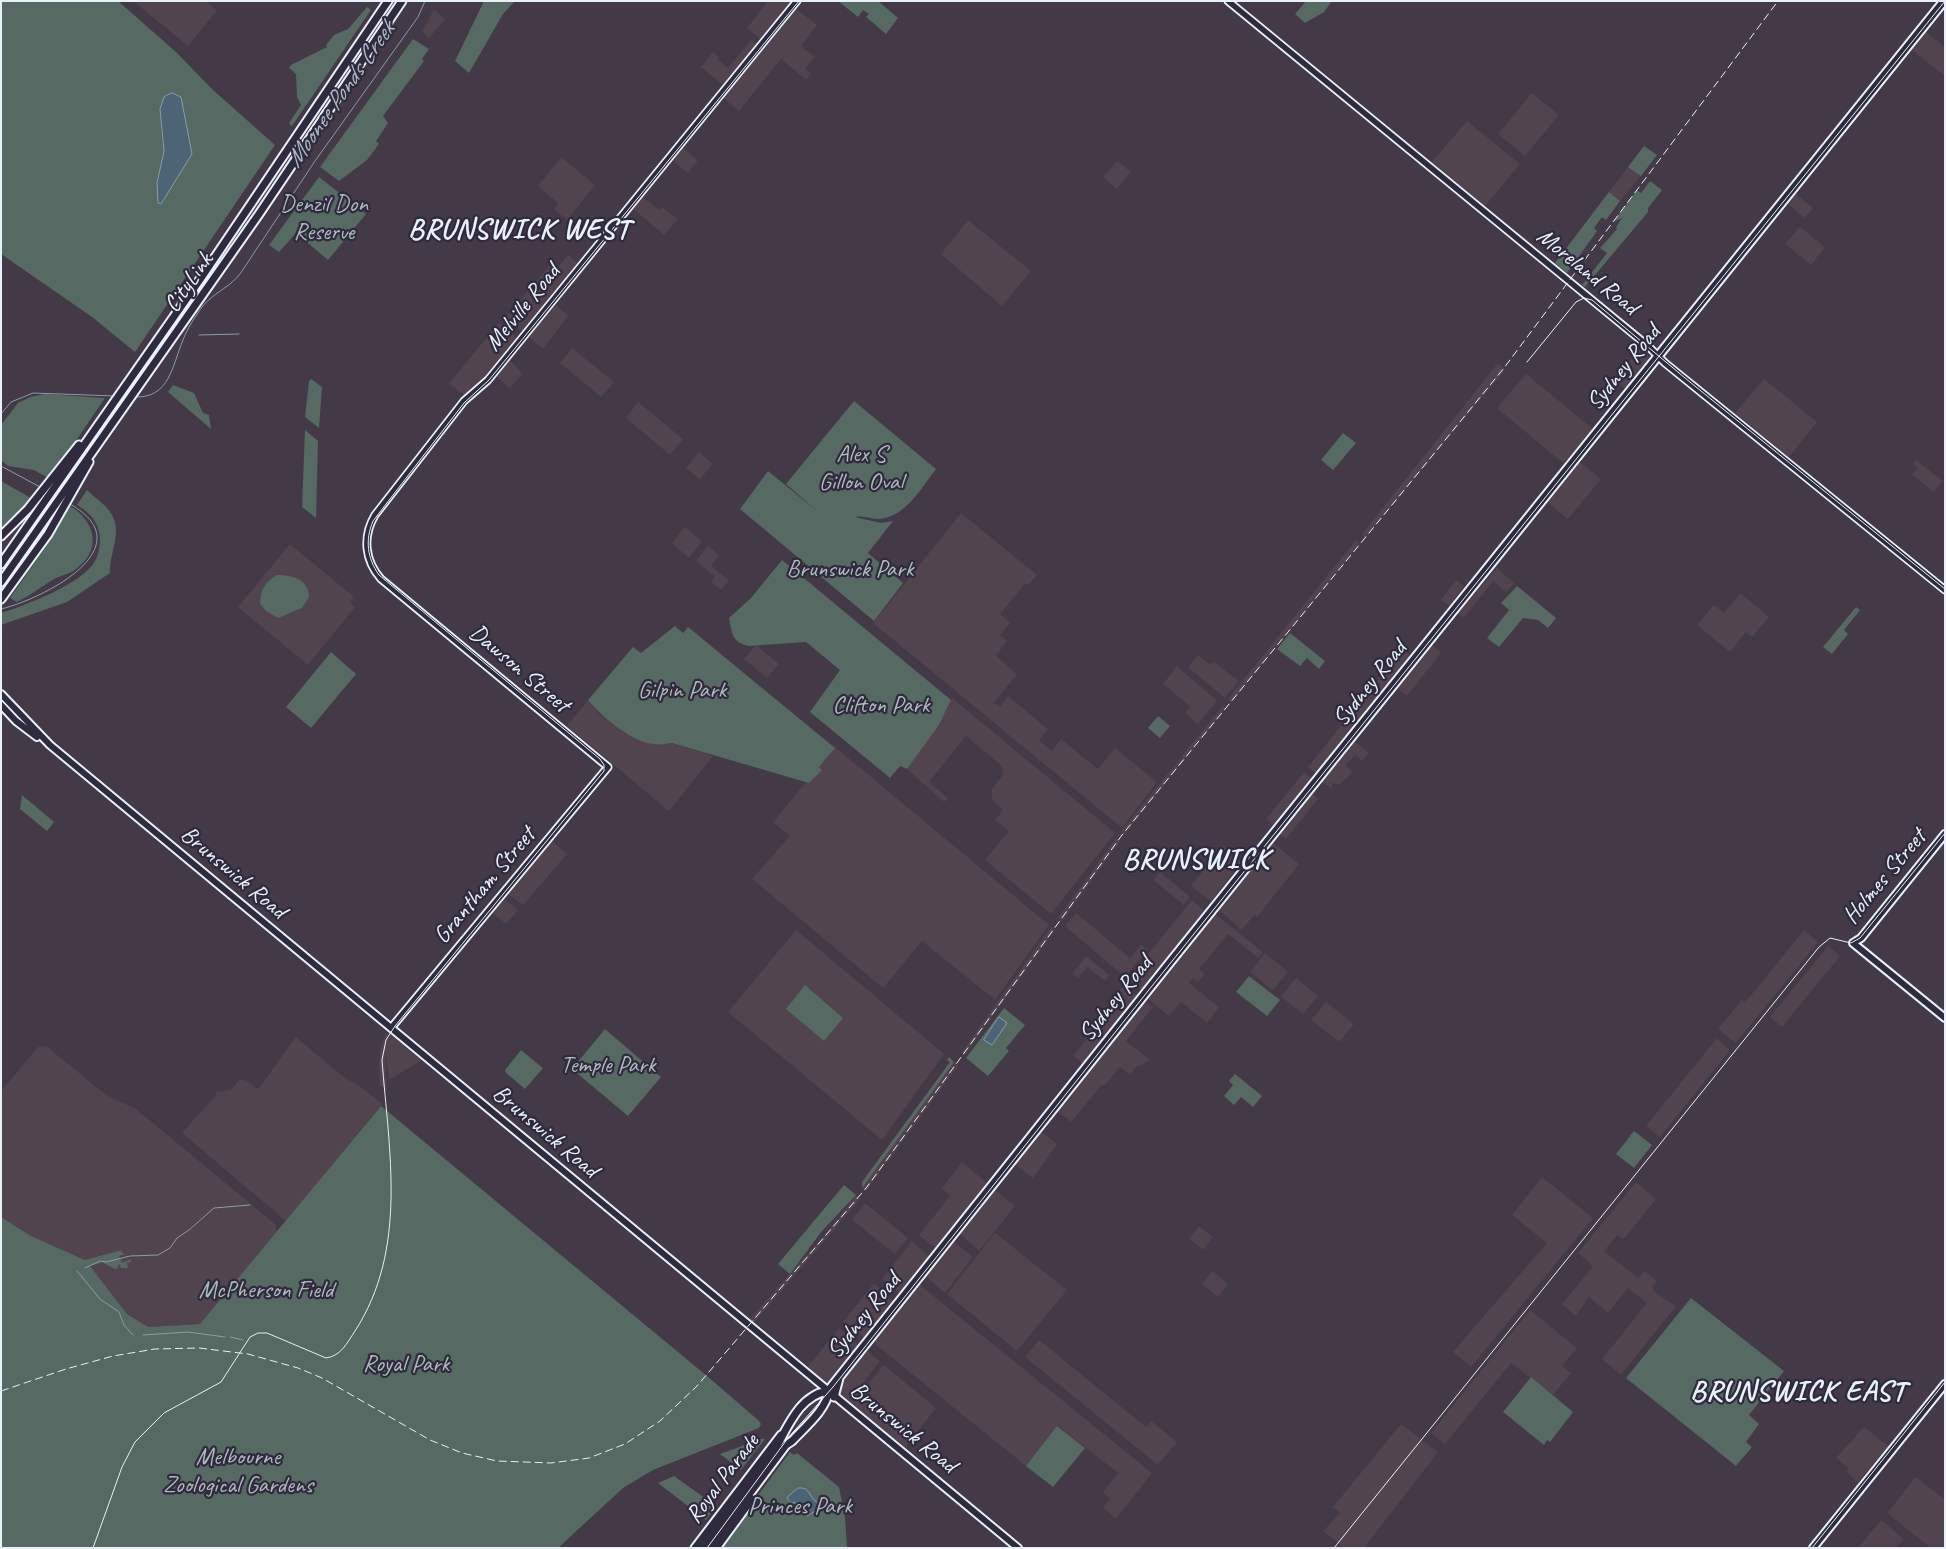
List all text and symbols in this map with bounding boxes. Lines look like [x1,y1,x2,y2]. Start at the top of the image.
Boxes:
water label: Moonee Ponds Creek [280,16,402,174]
park label: Denzil Don Reserve [280,191,368,247]
district label: BRUNSWICK WEST [407,213,631,247]
street label: Moreland Road [1530,222,1644,322]
street label: CityLink [158,248,220,318]
street label: Melville Road [479,259,567,357]
street label: Sydney Road [1581,319,1667,417]
park label: Alex S Gillon Oval [819,441,903,497]
park label: Brunswick Park [787,556,913,584]
street label: Dawson Street [463,619,575,719]
street label: Sydney Road [1327,635,1413,733]
park label: Gilpin Park [638,677,726,705]
park label: Clifton Park [832,692,930,720]
street label: Brunswick Road [174,820,292,926]
street label: Grantham Street [428,822,542,950]
street label: Holmes Street [1837,824,1933,930]
district label: BRUNSWICK [1122,843,1270,877]
street label: Sydney Road [1073,950,1159,1048]
park label: Temple Park [561,1052,655,1080]
street label: Brunswick Road [486,1079,604,1185]
street label: Sydney Road [821,1267,907,1365]
park label: McPherson Field [199,1277,333,1305]
park label: Royal Park [363,1351,449,1379]
district label: BRUNSWICK EAST [1688,1375,1908,1409]
street label: Brunswick Road [844,1376,962,1480]
street label: Royal Parade [680,1429,766,1529]
park label: Melbourne Zoological Gardens [163,1444,313,1500]
park label: Princes Park [748,1493,852,1521]

